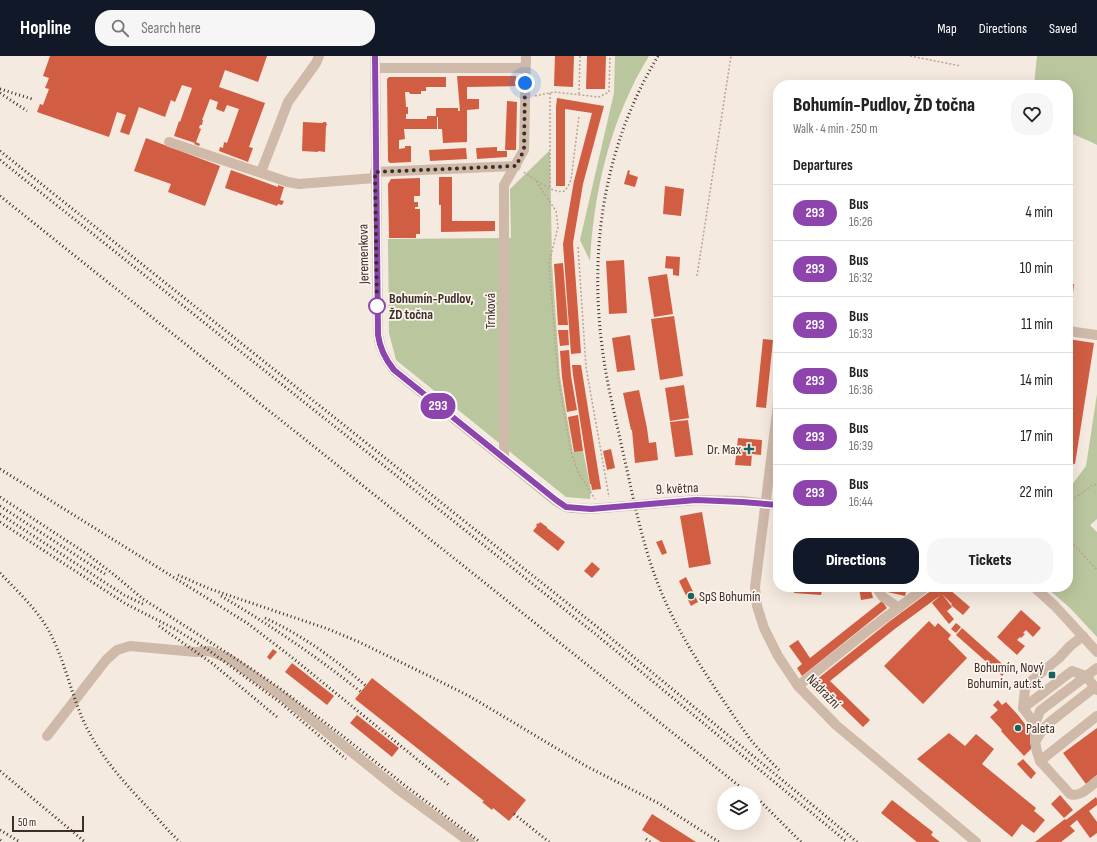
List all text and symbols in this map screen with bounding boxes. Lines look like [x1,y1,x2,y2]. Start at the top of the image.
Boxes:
search box [95,10,375,46]
text: Hopline [20,17,71,40]
icon: search [109,17,131,39]
text: Search here [141,19,201,38]
text: Map [937,20,957,37]
text: Directions [979,20,1027,37]
text: Saved [1049,20,1077,37]
your location [515,73,535,93]
button: heart [1011,93,1053,135]
text: Bohumín-Pudlov, ŽD točna [793,94,975,117]
text: Walk · 4 min · 250 m [793,121,878,137]
text: Departures [793,156,853,175]
text: Bus [849,195,868,214]
text: 4 min [1026,203,1053,222]
text: 293 [805,204,825,221]
text: 16:26 [849,214,873,230]
street label: Jeremenkova [354,224,373,285]
text: Bus [849,251,868,270]
text: 10 min [1020,259,1053,278]
text: 293 [805,260,825,277]
text: 16:32 [849,270,873,286]
place label: Bohumín-Pudlov, ŽD točna [389,290,474,323]
street label: Trnková [482,293,499,329]
marker: Bohumín-Pudlov, ŽD točna [368,297,386,315]
text: Bus [849,307,868,326]
text: 11 min [1021,315,1053,334]
text: 293 [805,316,825,333]
text: 16:33 [849,326,873,342]
text: Bus [849,363,868,382]
text: 14 min [1020,371,1053,390]
text: 293 [805,372,825,389]
text: 16:36 [849,382,873,398]
line badge: 293 [415,393,461,419]
text: 293 [428,397,448,414]
text: Bus [849,419,868,438]
text: 17 min [1021,427,1053,446]
text: 293 [805,428,825,445]
text: 16:39 [849,438,873,454]
place label: Dr. Max [707,441,742,458]
marker: Dr. Max [744,444,754,454]
text: Bus [849,475,868,494]
street label: 9. května [655,479,699,498]
text: 22 min [1019,483,1053,502]
text: 293 [805,484,825,501]
text: 16:44 [849,494,873,510]
button: Directions [793,538,919,584]
button: Tickets [927,538,1053,584]
place label: SpS Bohumín [699,588,760,605]
marker: SpS Bohumín [686,591,696,601]
place label: Bohumín, Nový Bohumín, aut.st. [967,659,1045,692]
marker: Bohumín, Nový Bohumín, aut.st. [1047,670,1057,680]
street label: Nádražní [803,671,844,712]
place label: Paleta [1026,720,1055,737]
marker: Paleta [1013,723,1023,733]
map controls [717,786,761,830]
button: layers [717,786,761,830]
scale bar [12,814,84,833]
text: 50 m [18,816,36,829]

